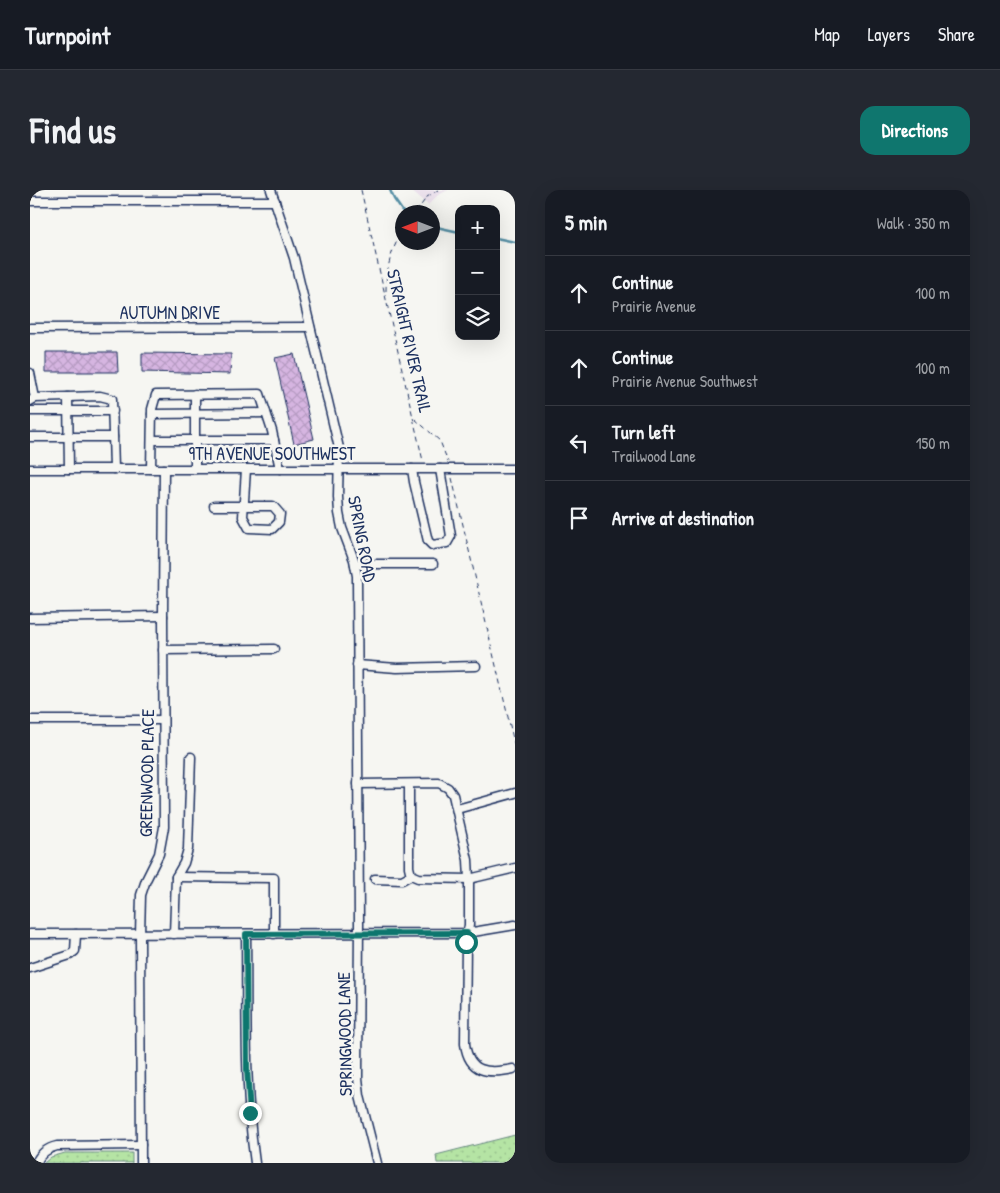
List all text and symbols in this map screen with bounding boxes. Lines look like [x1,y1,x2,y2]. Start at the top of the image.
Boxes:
text: Turnpoint [25,19,110,51]
text: Map [814,22,840,47]
text: Layers [868,22,910,47]
text: Share [938,22,975,47]
button: Directions [860,106,970,155]
text: Find us [30,107,116,154]
north arrow [395,205,440,250]
map controls [455,205,500,340]
button: + [455,205,500,250]
text: 5 min [565,208,607,237]
text: Walk · 350 m [877,212,950,234]
button: − [455,250,500,295]
street label: STRAIGHT RIVER TRAIL [381,267,438,415]
text: Continue [612,269,673,295]
icon: ahead [565,279,593,307]
text: 100 m [915,282,950,304]
button: layers [455,295,500,340]
text: Prairie Avenue [612,295,696,317]
street label: AUTUMN DRIVE [120,300,220,325]
text: Continue [612,344,673,370]
icon: ahead [565,354,593,382]
text: 100 m [915,357,950,379]
text: Prairie Avenue Southwest [612,370,758,392]
text: Turn left [612,419,675,445]
icon: left [565,429,593,457]
text: 150 m [916,432,950,454]
street label: 9TH AVENUE SOUTHWEST [189,441,356,466]
text: Trailwood Lane [612,445,696,467]
street label: SPRING ROAD [342,494,383,585]
icon: arrive [565,504,593,532]
text: Arrive at destination [612,505,754,531]
street label: GREENWOOD PLACE [133,709,160,837]
route start [455,931,478,954]
street label: SPRINGWOOD LANE [331,972,358,1096]
route end [239,1102,262,1125]

